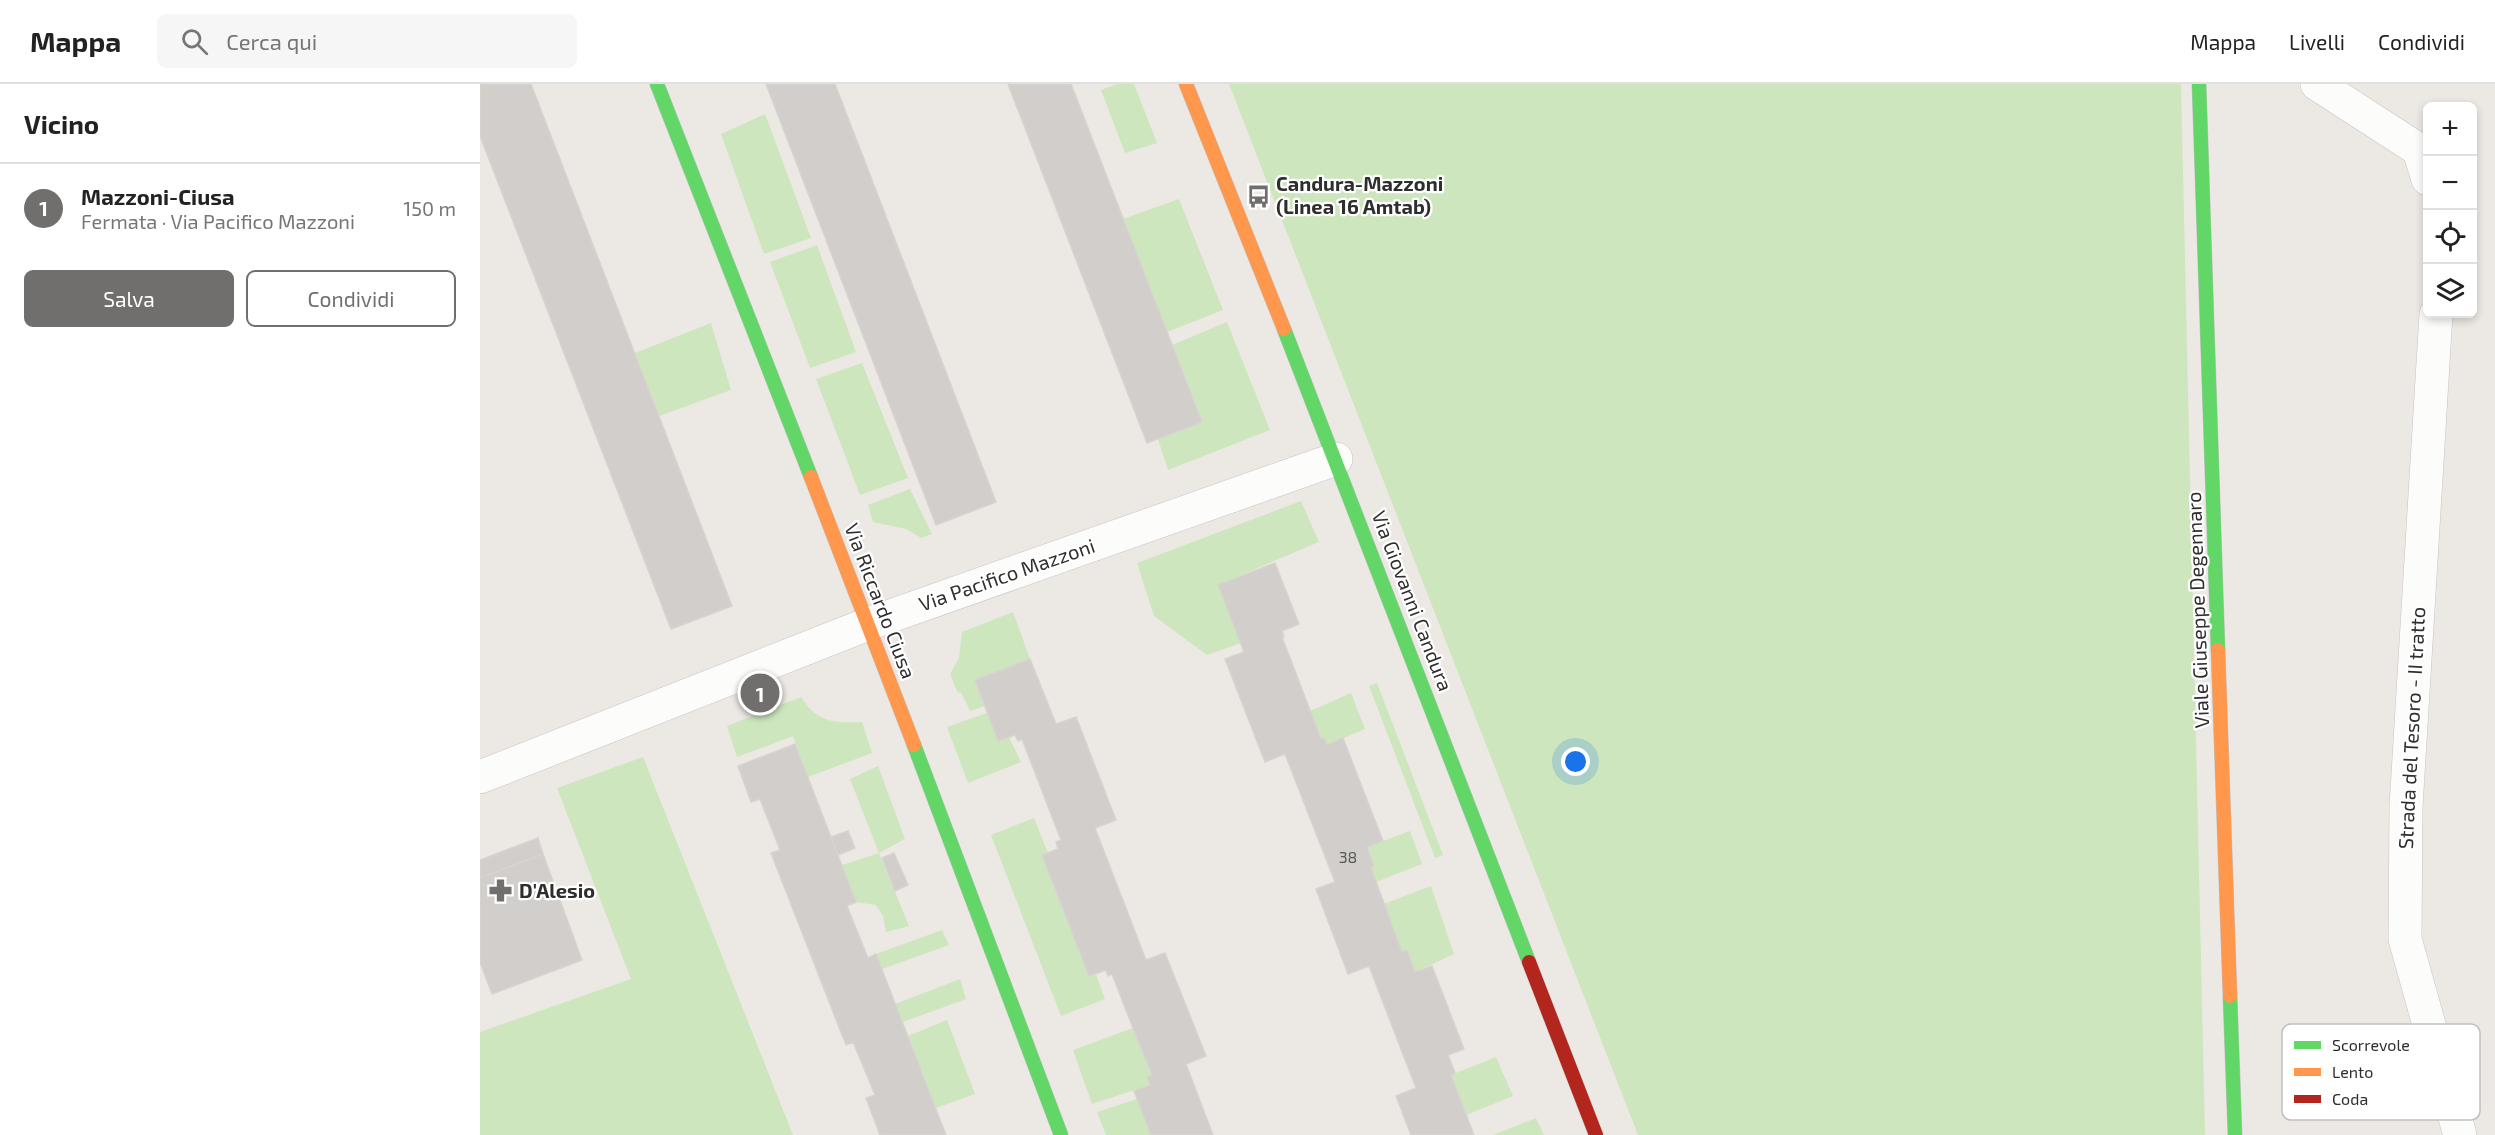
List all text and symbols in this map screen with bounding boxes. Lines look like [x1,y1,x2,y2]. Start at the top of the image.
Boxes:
search box [157,14,577,68]
text: Mappa [30,24,121,58]
icon: search [178,25,211,58]
text: Cerca qui [226,28,317,54]
text: Mappa [2190,29,2256,54]
text: Livelli [2289,29,2345,54]
text: Condividi [2378,29,2465,54]
map controls [2423,102,2477,318]
button: + [2423,102,2477,156]
text: Vicino [24,108,99,139]
button: − [2423,156,2477,210]
place label: Candura-Mazzoni (Linea 16 Amtab) [1276,171,1443,218]
text: Mazzoni-Ciusa [81,183,234,209]
bus stop icon: Candura-Mazzoni (Linea 16 Amtab) [1245,183,1271,209]
text: 1 [39,196,48,220]
text: 150 m [403,196,456,220]
text: Fermata · Via Pacifico Mazzoni [81,209,355,233]
button: locate [2423,210,2477,264]
button: layers [2423,264,2477,318]
button: Salva [24,270,234,327]
button: Condividi [246,270,456,327]
street label: Viale Giuseppe Degennaro [2181,491,2213,729]
street label: Via Giovanni Candura [1367,507,1458,694]
street label: Via Riccardo Ciusa [840,520,922,682]
street label: Via Pacifico Mazzoni [916,533,1098,615]
street label: Strada del Tesoro - II tratto [2393,606,2429,850]
pin: 1 [740,670,780,716]
your location [1561,747,1590,776]
house number: 38 [1339,847,1357,866]
pharmacy icon: D'Alesio [488,878,514,904]
place label: D'Alesio [519,878,595,902]
legend [2282,1024,2480,1120]
text: Scorrevole [2332,1035,2410,1054]
text: Lento [2332,1062,2373,1081]
text: Coda [2332,1089,2368,1108]

